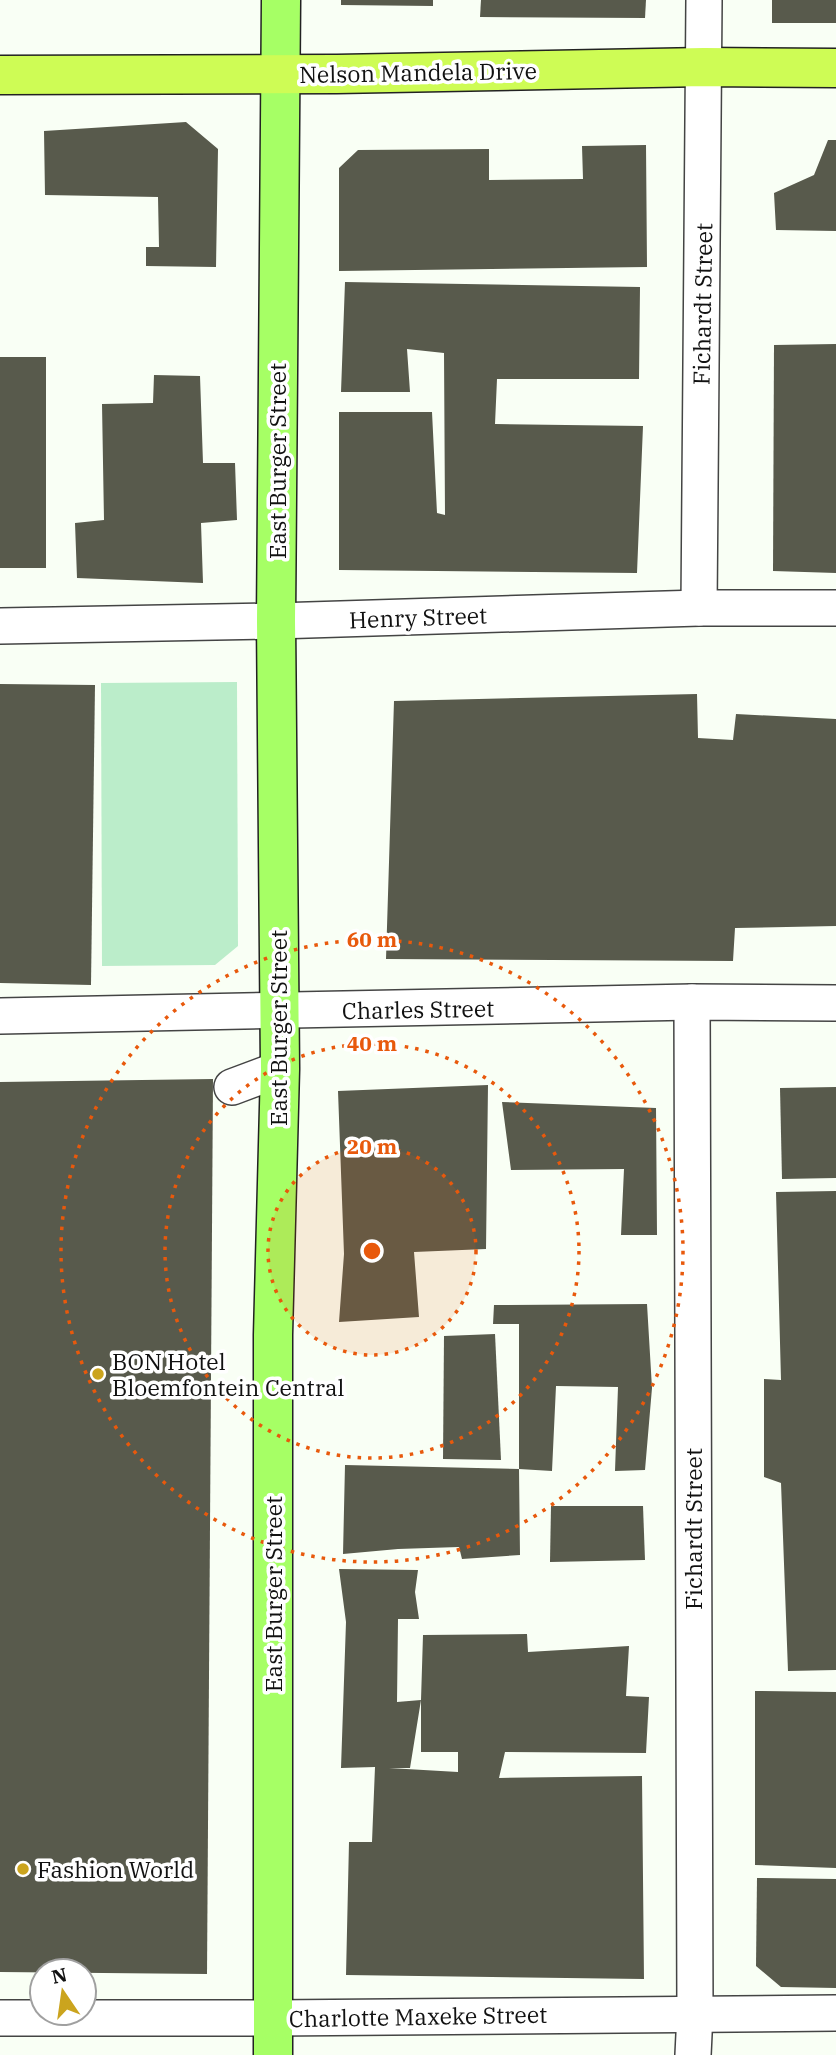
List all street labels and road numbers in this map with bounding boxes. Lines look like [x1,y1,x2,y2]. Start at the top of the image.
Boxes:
street label: Nelson Mandela Drive [299,55,537,89]
street label: Fichardt Street [686,223,718,385]
street label: East Burger Street [262,363,292,559]
street label: Henry Street [348,600,488,634]
street label: East Burger Street [263,930,293,1126]
street label: Charles Street [342,993,494,1025]
street label: Fichardt Street [678,1448,708,1610]
street label: East Burger Street [258,1496,288,1692]
street label: Charlotte Maxeke Street [289,1999,547,2033]

